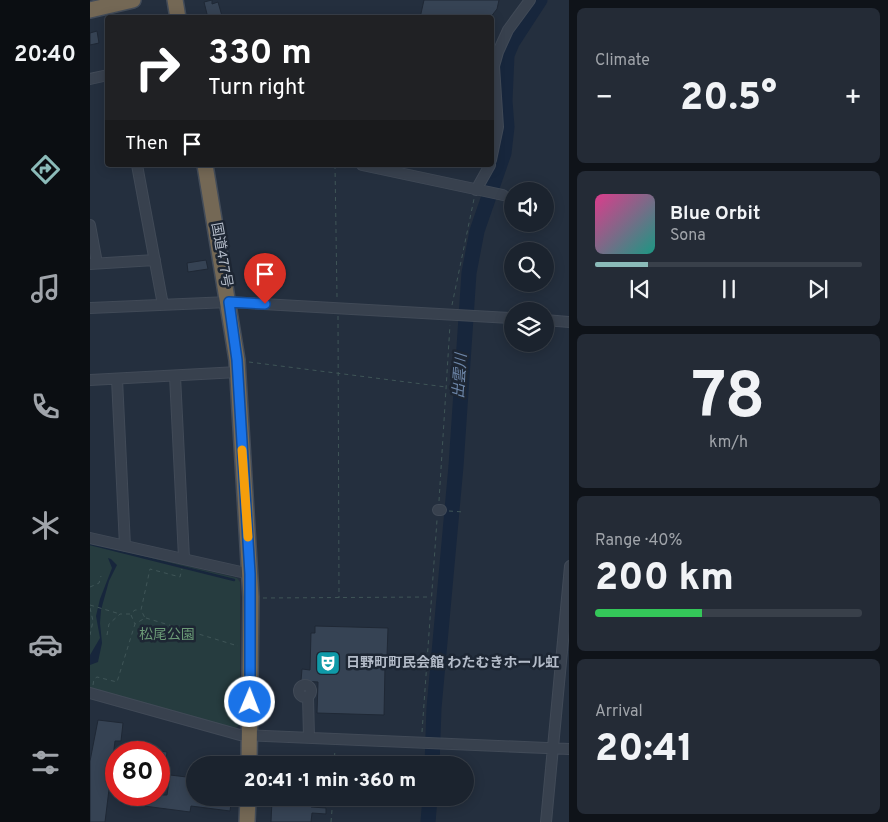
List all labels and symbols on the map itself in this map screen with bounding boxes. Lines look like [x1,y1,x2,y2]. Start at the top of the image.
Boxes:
street label: 国道477号 [207,221,235,289]
pin [244,253,286,304]
water label: 出雲川 [450,351,472,399]
park label: 松尾公園 [139,627,195,644]
theatre icon: 日野町町民会館 わたむきホール虹 [315,650,341,676]
place label: 日野町町民会館 わたむきホール虹 [346,655,560,672]
position arrow [223,675,275,727]
speed limit sign: 80 [105,741,170,806]

